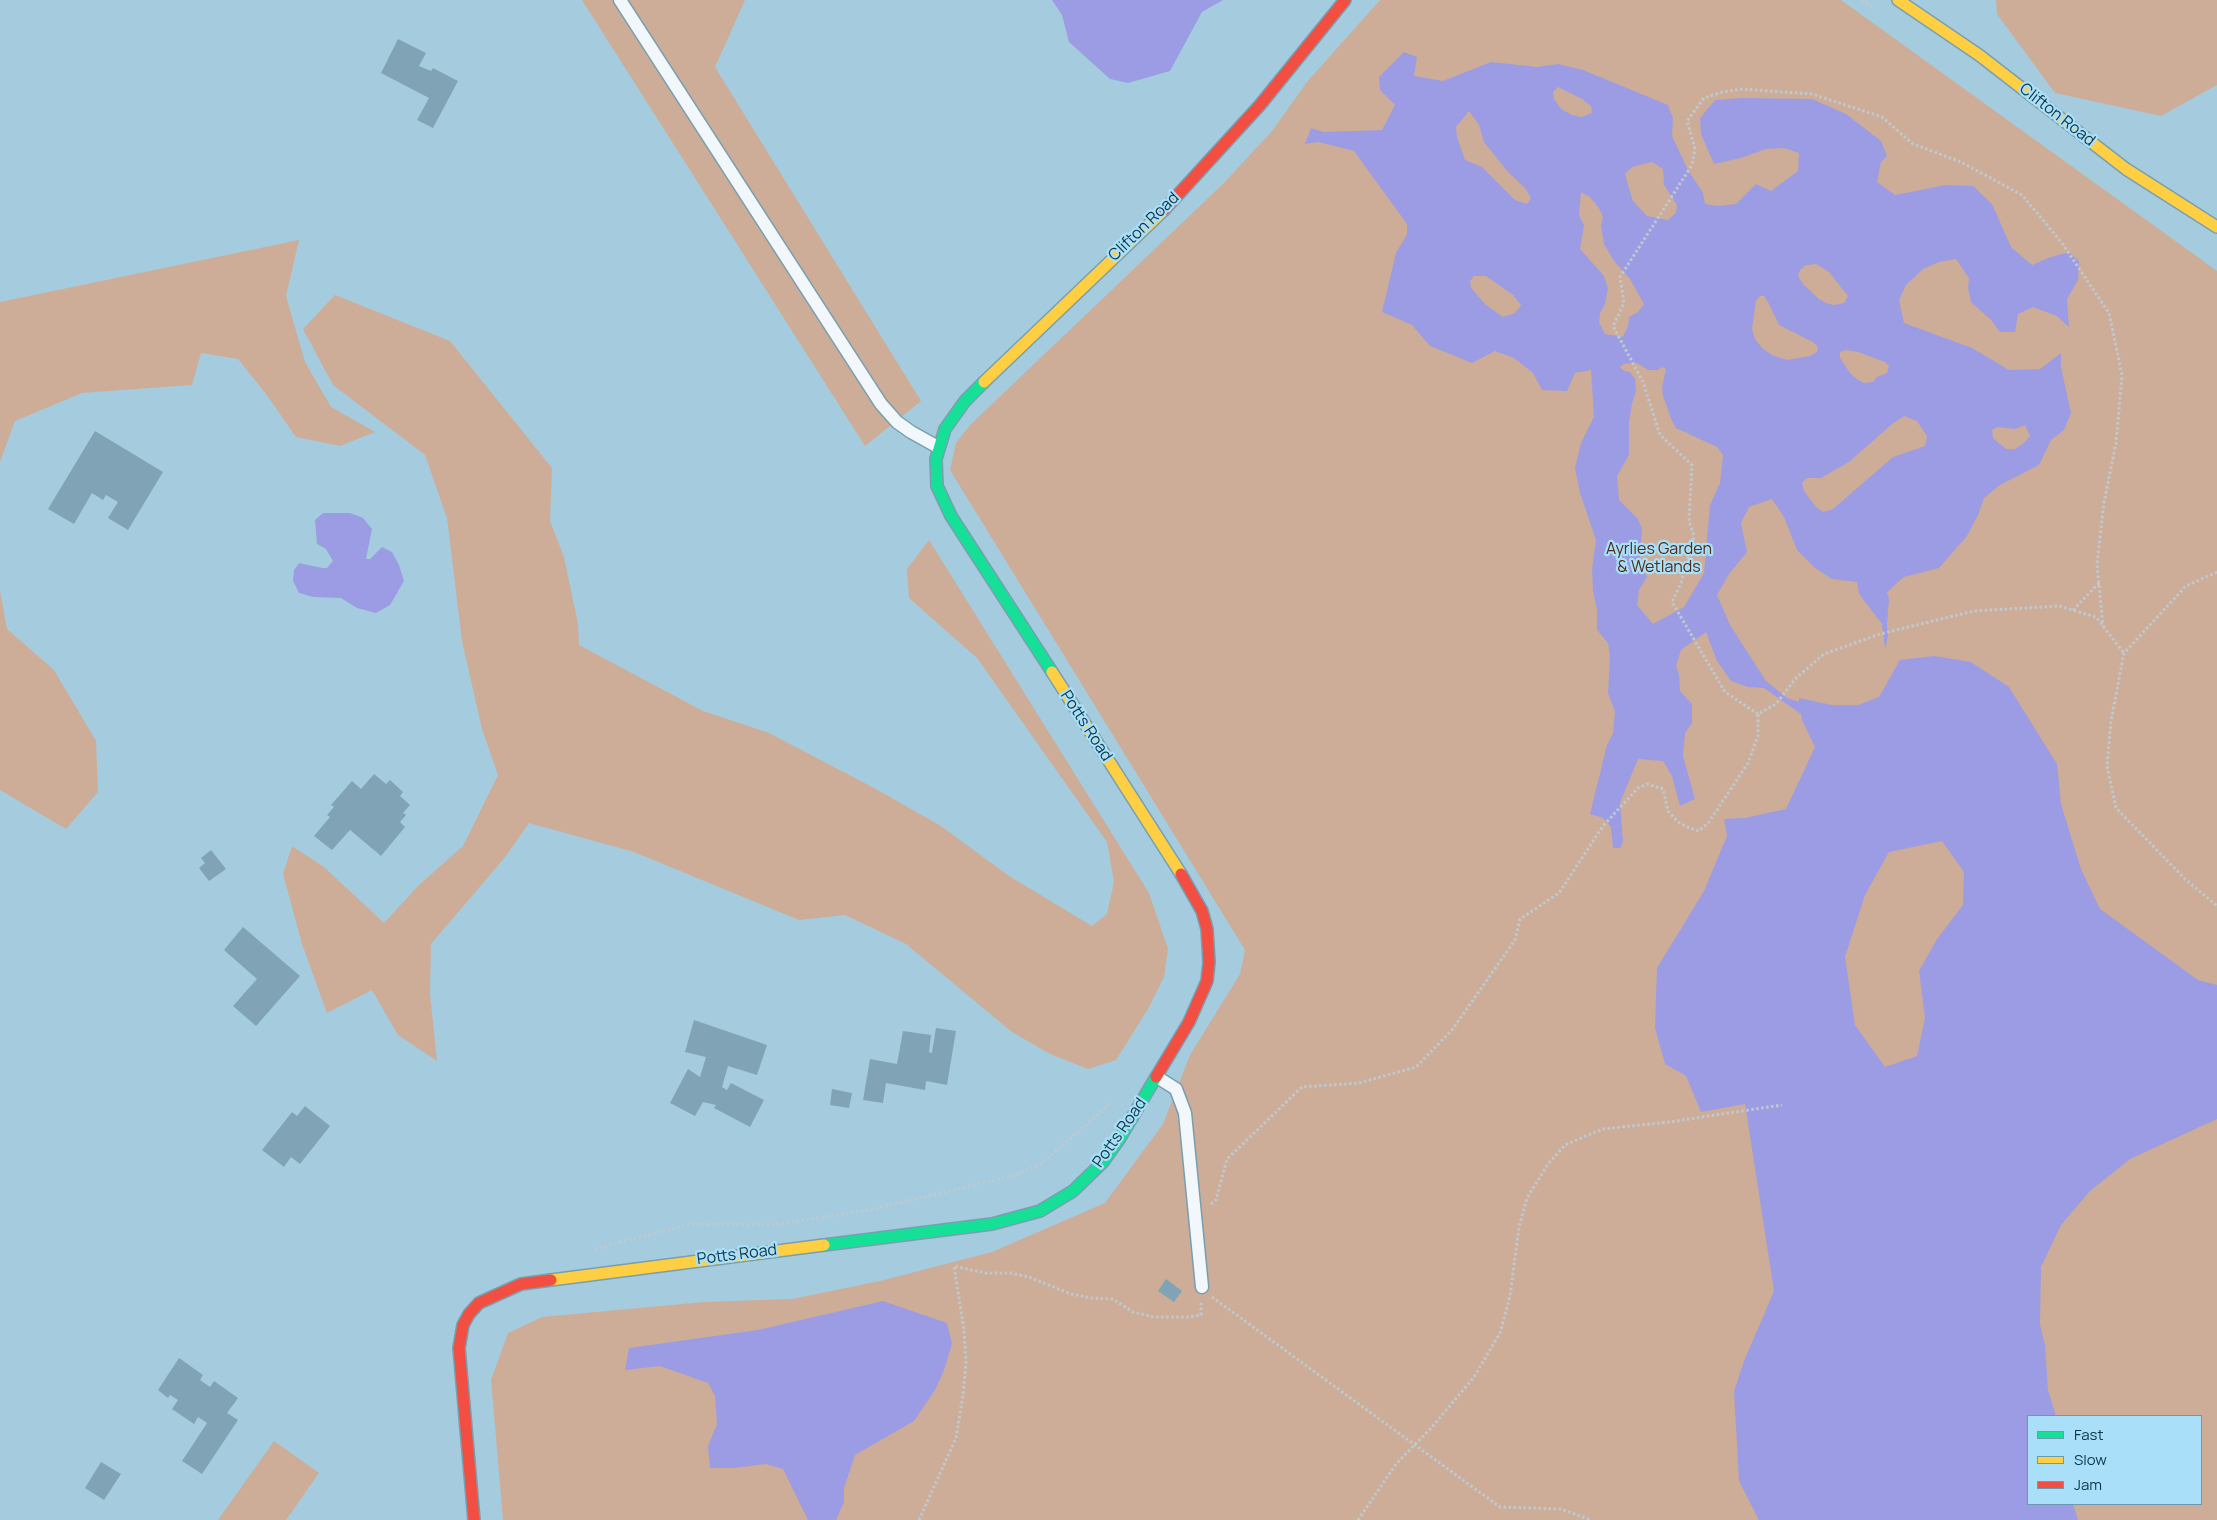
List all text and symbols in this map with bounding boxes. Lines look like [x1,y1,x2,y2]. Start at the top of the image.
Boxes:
street label: Clifton Road [2015,79,2099,151]
street label: Clifton Road [1105,189,1183,265]
park label: Ayrlies Garden & Wetlands [1606,540,1712,578]
street label: Potts Road [1056,687,1116,765]
street label: Potts Road [1089,1095,1151,1171]
street label: Potts Road [696,1241,778,1269]
legend [2027,1415,2202,1505]
text: Fast [2074,1424,2103,1445]
text: Slow [2074,1449,2107,1470]
text: Jam [2074,1474,2102,1495]

